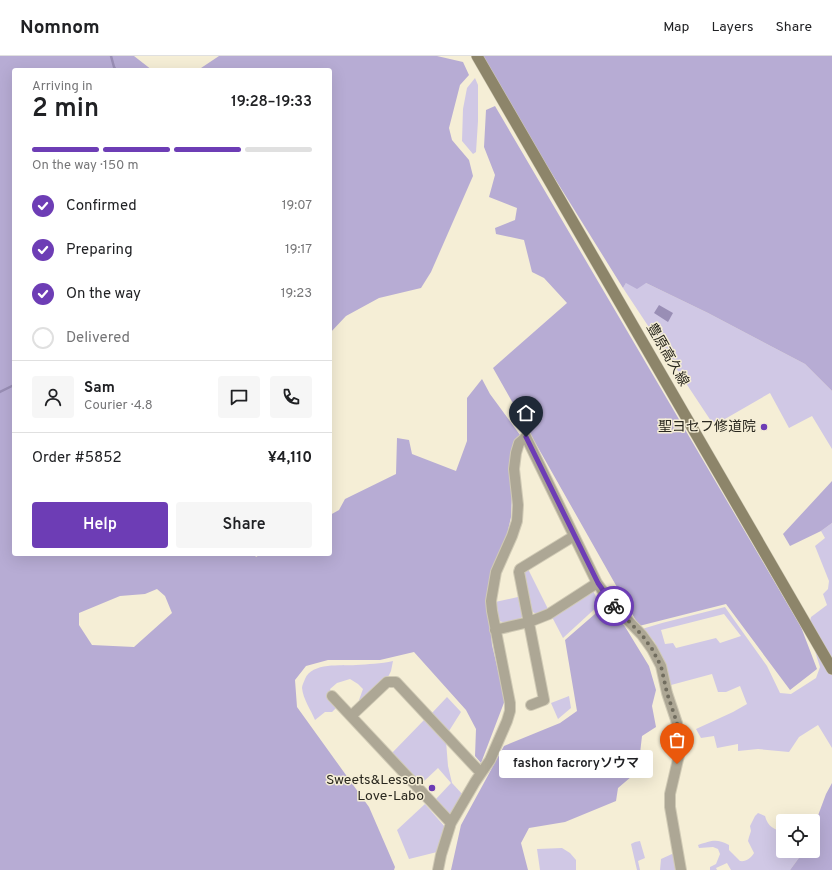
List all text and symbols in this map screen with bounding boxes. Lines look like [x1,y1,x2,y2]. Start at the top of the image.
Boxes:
text: Nomnom [20,16,100,40]
text: Map [663,19,689,36]
text: Layers [711,19,753,36]
text: Share [775,19,812,36]
text: Arriving in [32,79,93,95]
text: 2 min [32,93,99,126]
text: 19:28–19:33 [231,93,312,112]
text: On the way · 150 m [32,158,138,174]
icon: check [32,195,54,217]
text: Confirmed [66,197,137,216]
text: 19:07 [282,198,312,214]
icon: check [32,239,54,261]
text: Preparing [66,241,133,260]
text: 19:17 [285,242,312,258]
icon: check [32,283,54,305]
text: On the way [66,285,141,304]
text: 19:23 [281,286,312,302]
street label: 豊原高久線 [642,320,692,390]
text: Delivered [66,329,130,348]
button: person [32,376,74,418]
button: chat [218,376,260,418]
button: phone [270,376,312,418]
text: Sam [84,379,115,398]
pin [509,396,543,437]
text: Courier · 4.8 [84,398,153,414]
icon: home [515,402,537,424]
place label: 聖ヨセフ修道院 [658,419,756,436]
marker: 聖ヨセフ修道院 [759,422,769,432]
text: Order #5852 [32,449,122,468]
text: ¥4,110 [268,449,312,468]
button: Help [32,502,168,548]
button: Share [176,502,312,548]
courier [594,586,634,626]
icon: bike [603,595,625,617]
pin [660,723,694,764]
icon: bag [666,729,688,751]
callout: fashon facroryソウマ [499,750,653,778]
text: fashon facroryソウマ [513,756,639,772]
place label: Sweets&Lesson Love-Labo [326,772,424,805]
marker: Sweets&Lesson Love-Labo [427,783,437,793]
map controls [776,814,820,858]
button: locate [776,814,820,858]

